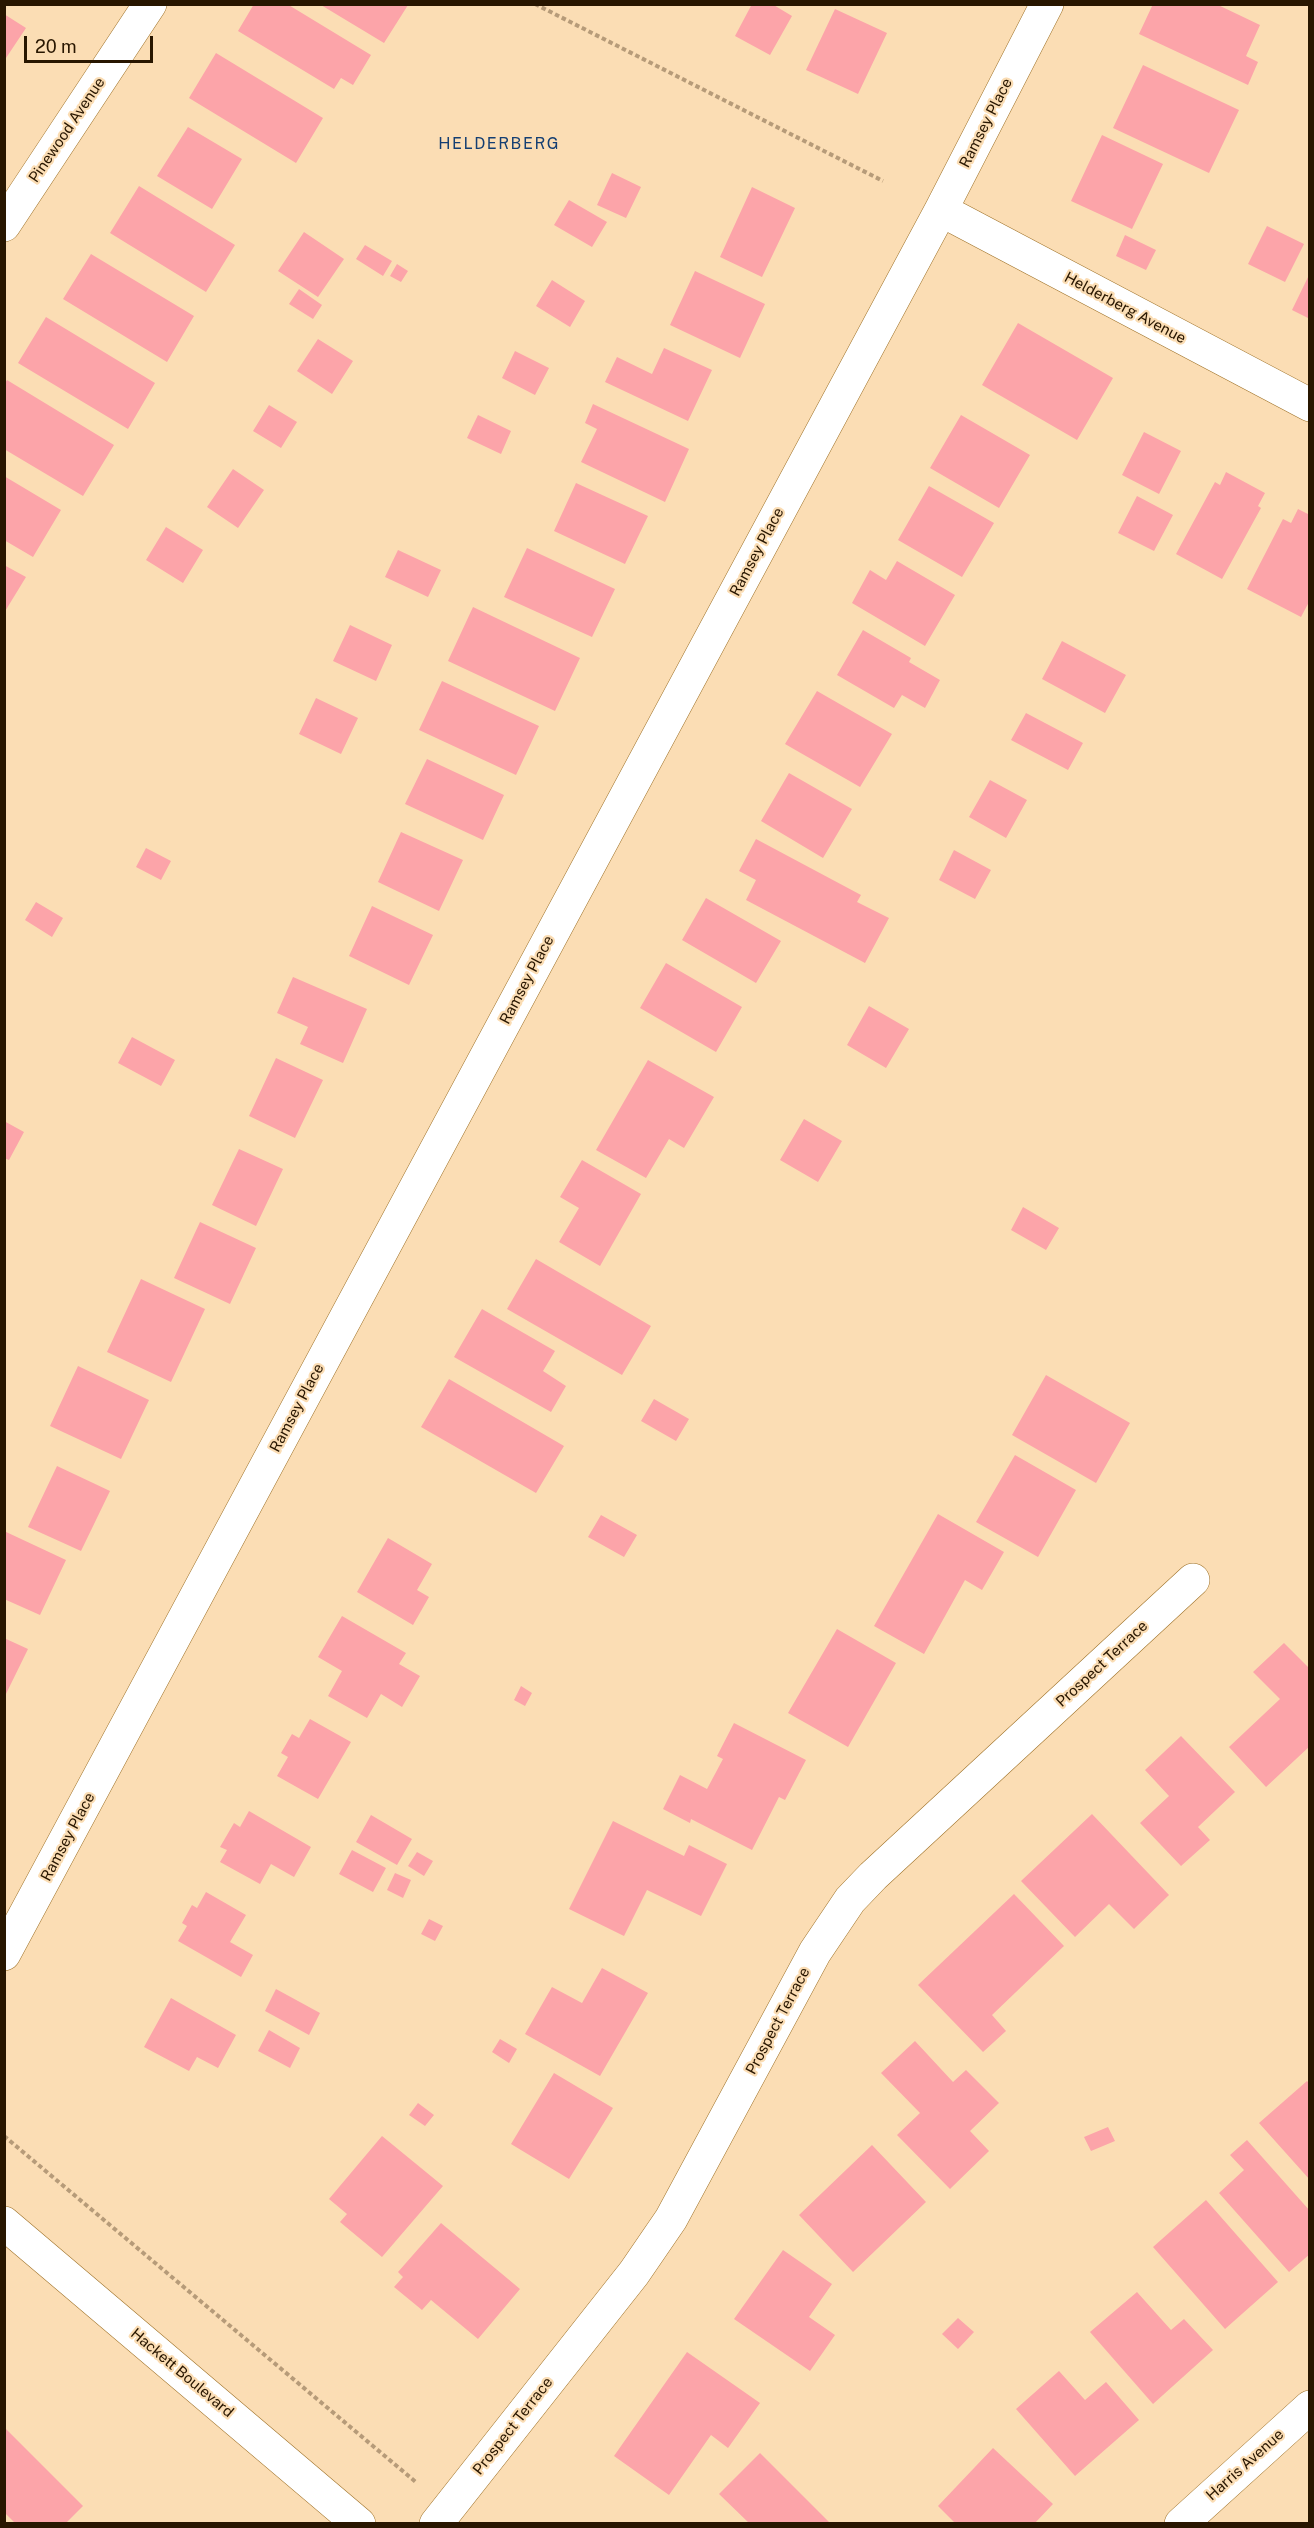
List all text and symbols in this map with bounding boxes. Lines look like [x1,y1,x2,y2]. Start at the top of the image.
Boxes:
scale bar [27,24,156,62]
text: 20 m [35,36,77,57]
street label: Pinewood Avenue [25,74,109,186]
street label: Ramsey Place [956,75,1016,171]
district label: HELDERBERG [438,134,560,154]
street label: Helderberg Avenue [1061,268,1189,348]
street label: Ramsey Place [726,505,788,599]
street label: Ramsey Place [496,933,558,1027]
street label: Ramsey Place [266,1361,328,1455]
street label: Prospect Terrace [1052,1617,1152,1711]
street label: Ramsey Place [37,1790,99,1884]
street label: Prospect Terrace [742,1964,814,2078]
street label: Hackett Boulevard [127,2325,237,2421]
street label: Prospect Terrace [469,2374,557,2478]
street label: Harris Avenue [1203,2426,1287,2504]

